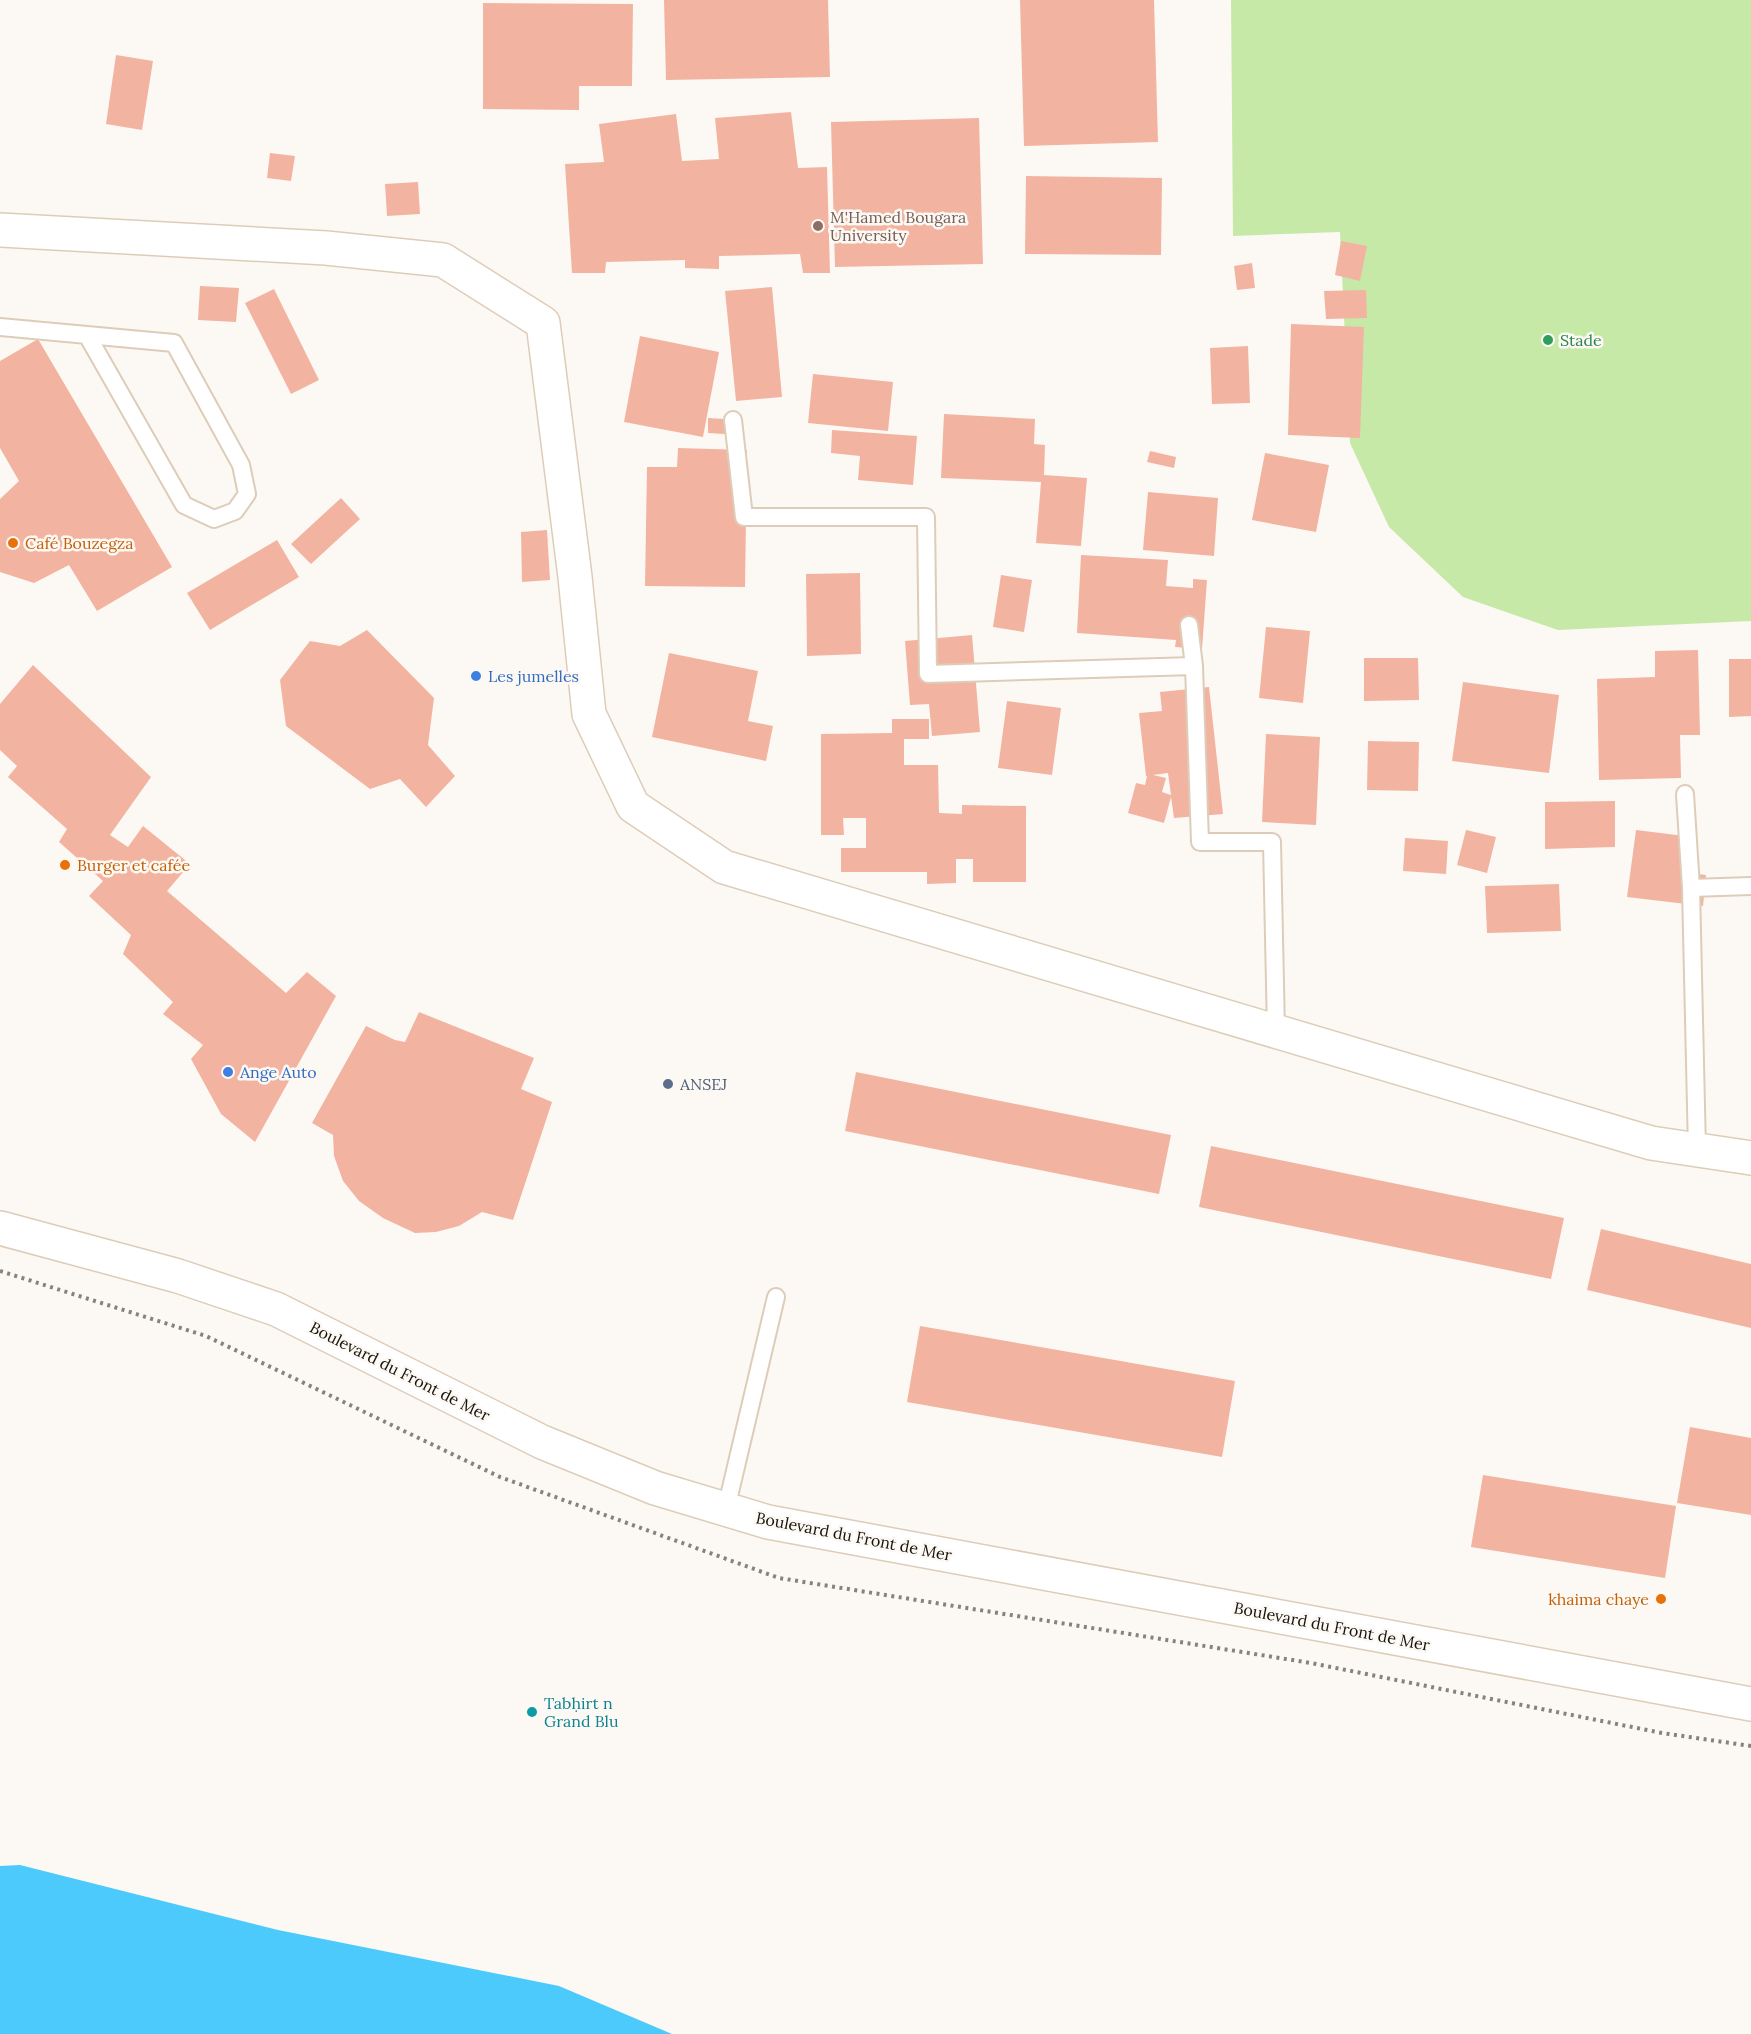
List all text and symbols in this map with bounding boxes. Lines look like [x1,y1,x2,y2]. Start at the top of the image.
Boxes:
place label: M'Hamed Bougara University [830,207,966,245]
marker: M'Hamed Bougara University [811,219,825,233]
place label: Stade [1560,330,1602,350]
marker: Stade [1541,333,1555,347]
place label: Café Bouzegza [25,533,134,553]
marker: Café Bouzegza [6,536,20,550]
place label: Les jumelles [488,666,579,686]
marker: Les jumelles [469,669,483,683]
place label: Burger et cafée [77,855,190,875]
marker: Burger et cafée [58,858,72,872]
place label: Ange Auto [239,1062,317,1082]
marker: Ange Auto [221,1065,235,1079]
place label: ANSEJ [679,1074,727,1094]
marker: ANSEJ [661,1077,675,1091]
street label: Boulevard du Front de Mer [307,1317,493,1425]
street label: Boulevard du Front de Mer [754,1507,954,1565]
place label: khaima chaye [1548,1589,1649,1609]
marker: khaima chaye [1654,1592,1668,1606]
street label: Boulevard du Front de Mer [1232,1597,1432,1655]
place label: Tabḥirt n Grand Blu [544,1693,619,1731]
marker: Tabḥirt n Grand Blu [525,1705,539,1719]

